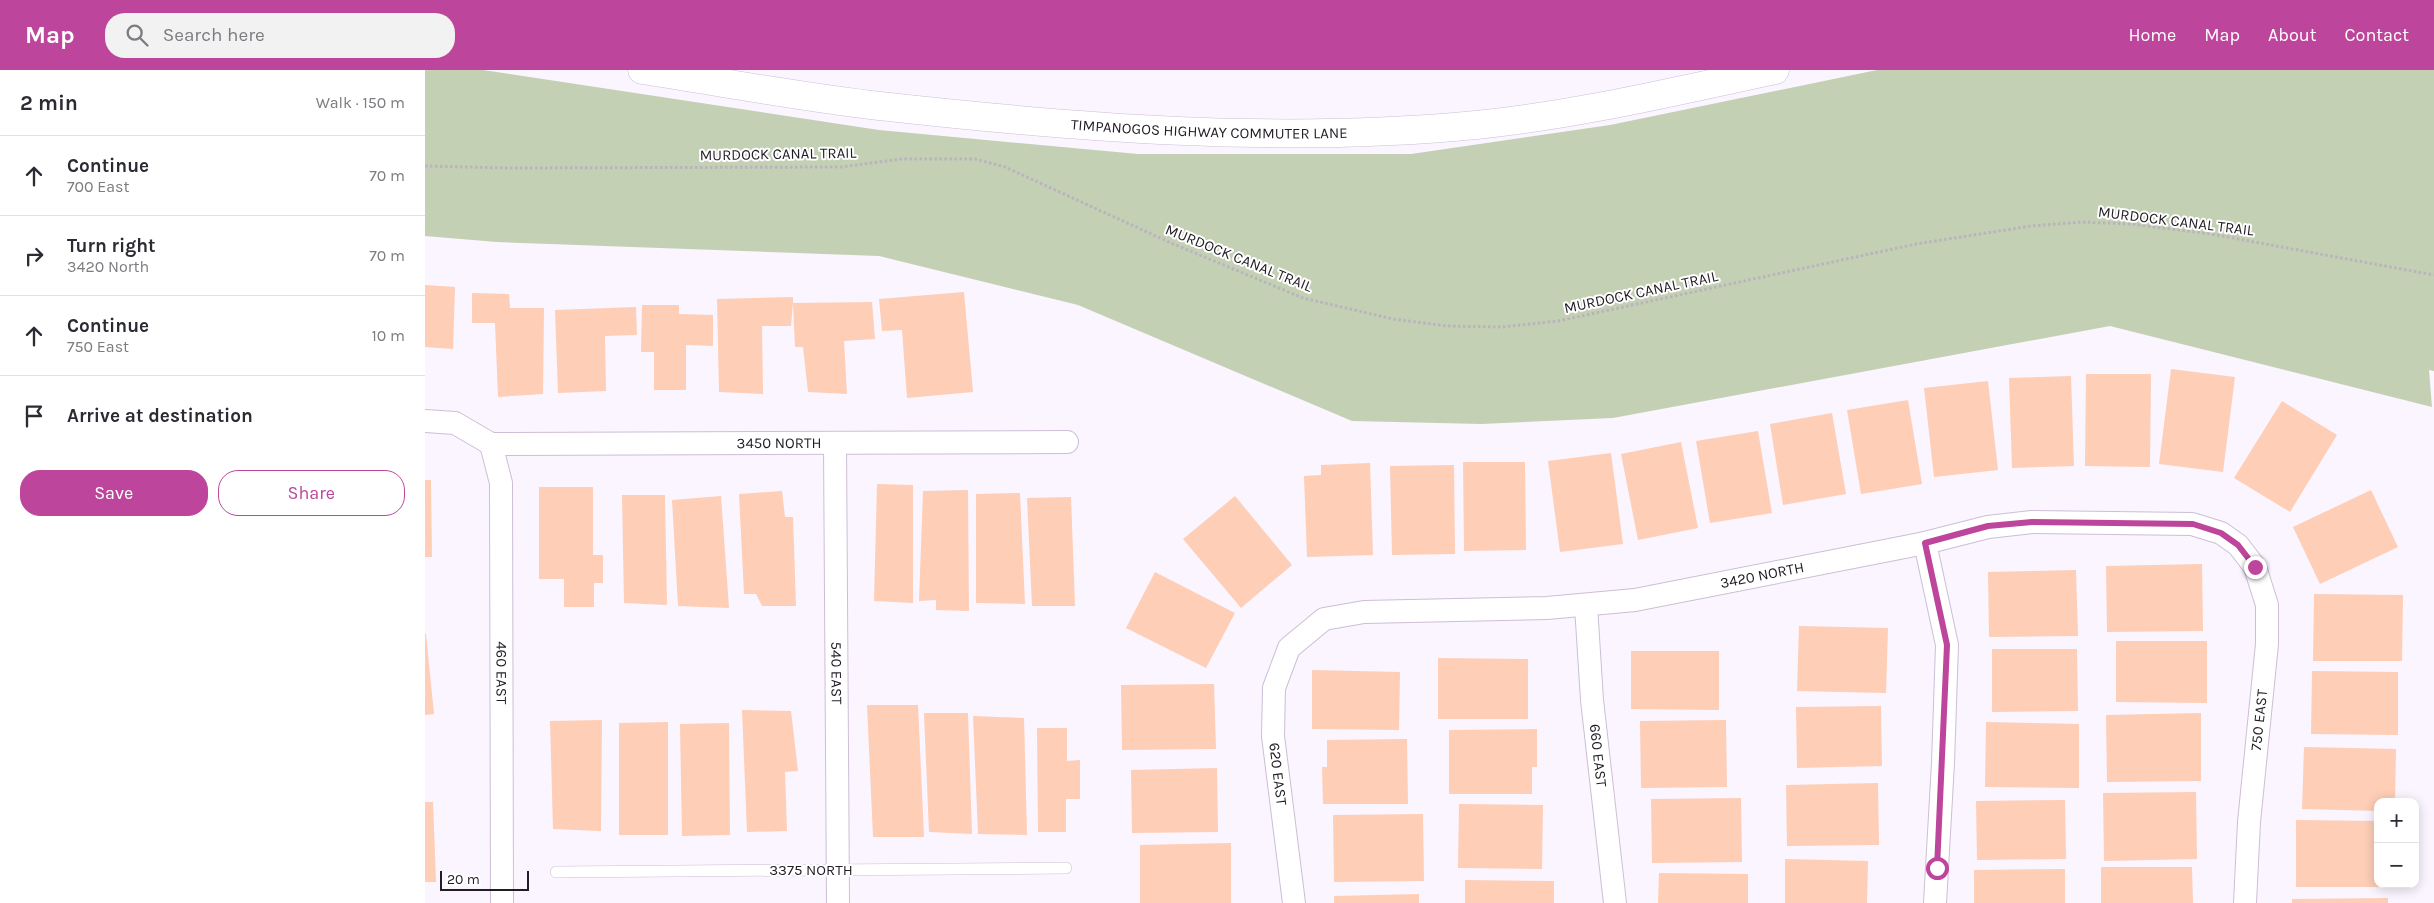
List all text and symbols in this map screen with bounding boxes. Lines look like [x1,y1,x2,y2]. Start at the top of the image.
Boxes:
search box [105,13,455,58]
text: Map [25,21,75,49]
icon: search [123,21,151,49]
text: Search here [163,24,265,46]
text: Home [2128,24,2176,46]
text: Map [2204,24,2240,46]
text: About [2268,24,2317,46]
text: Contact [2345,24,2409,46]
text: 2 min [20,91,78,115]
text: Walk · 150 m [316,93,405,112]
street label: TIMPANOGOS HIGHWAY COMMUTER LANE [1070,115,1348,142]
street label: MURDOCK CANAL TRAIL [699,144,857,164]
text: Continue [67,155,149,177]
icon: ahead [20,162,48,190]
text: 70 m [369,166,405,185]
text: 700 East [67,177,130,196]
street label: MURDOCK CANAL TRAIL [2097,203,2255,239]
street label: MURDOCK CANAL TRAIL [1163,220,1315,296]
text: Turn right [67,235,156,257]
icon: right [20,242,48,270]
text: 70 m [369,246,405,265]
text: 3420 North [67,257,149,276]
street label: MURDOCK CANAL TRAIL [1562,267,1720,317]
text: Continue [67,315,149,337]
icon: ahead [20,322,48,350]
text: 10 m [371,326,405,345]
text: 750 East [67,337,129,356]
icon: arrive [20,402,48,430]
text: Arrive at destination [67,405,253,427]
street label: 3450 NORTH [737,434,821,452]
button: Save [20,470,208,516]
button: Share [218,470,405,516]
route end [2244,556,2267,579]
street label: 3420 NORTH [1719,558,1806,592]
street label: 460 EAST [492,641,511,705]
street label: 540 EAST [827,641,846,705]
street label: 750 EAST [2247,688,2271,752]
street label: 660 EAST [1586,723,1611,788]
street label: 620 EAST [1265,741,1291,807]
map controls [2374,798,2419,888]
button: + [2374,798,2419,843]
button: − [2374,843,2419,888]
route start [1926,857,1949,880]
street label: 3375 NORTH [769,861,853,879]
scale bar [440,868,529,891]
text: 20 m [447,871,480,888]

